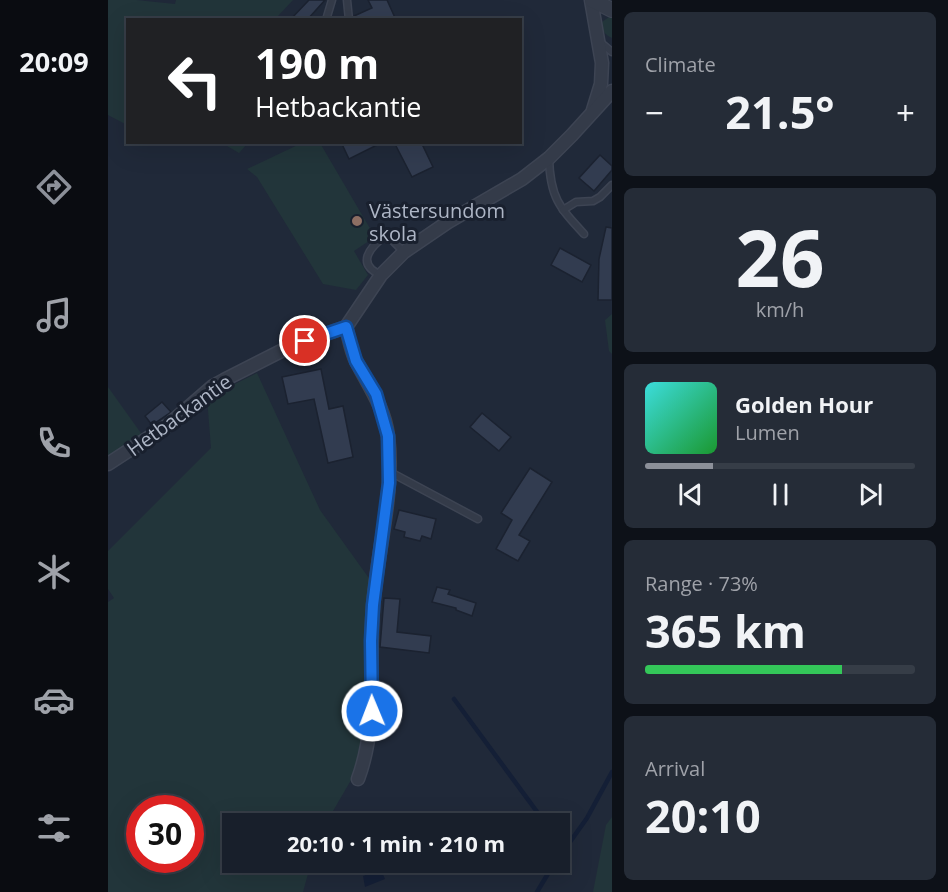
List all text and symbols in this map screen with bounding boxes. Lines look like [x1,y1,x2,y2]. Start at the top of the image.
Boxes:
text: 190 m [255,34,379,91]
icon: left [156,42,234,120]
text: 20:09 [19,43,89,80]
text: Climate [645,51,716,78]
text: 21.5° [725,81,835,142]
text: Hetbackantie [255,88,422,125]
text: − [645,90,664,135]
text: + [896,90,915,135]
icon: directions [33,166,75,208]
place label: Västersundom skola [369,197,505,247]
text: 26 [735,204,825,310]
marker: Västersundom skola [350,214,364,228]
icon: music [33,294,75,336]
text: km/h [756,296,804,323]
pin [279,315,330,366]
icon: arrive [288,324,321,357]
street label: Hetbackantie [121,368,237,462]
text: Golden Hour [735,389,873,419]
text: Lumen [735,419,800,446]
icon: phone [33,422,75,464]
icon: previous [674,478,707,511]
icon: pause [764,478,797,511]
icon: next [854,478,887,511]
icon: climate [33,551,75,593]
text: Range · 73% [645,570,758,597]
text: 365 km [645,600,806,661]
icon: car [33,679,75,721]
position arrow [340,679,404,743]
text: Arrival [645,755,705,782]
text: 20:10 [645,785,761,846]
speed limit sign: 30 [126,795,204,873]
icon: filters [33,807,75,849]
text: 20:10 · 1 min · 210 m [287,828,505,858]

